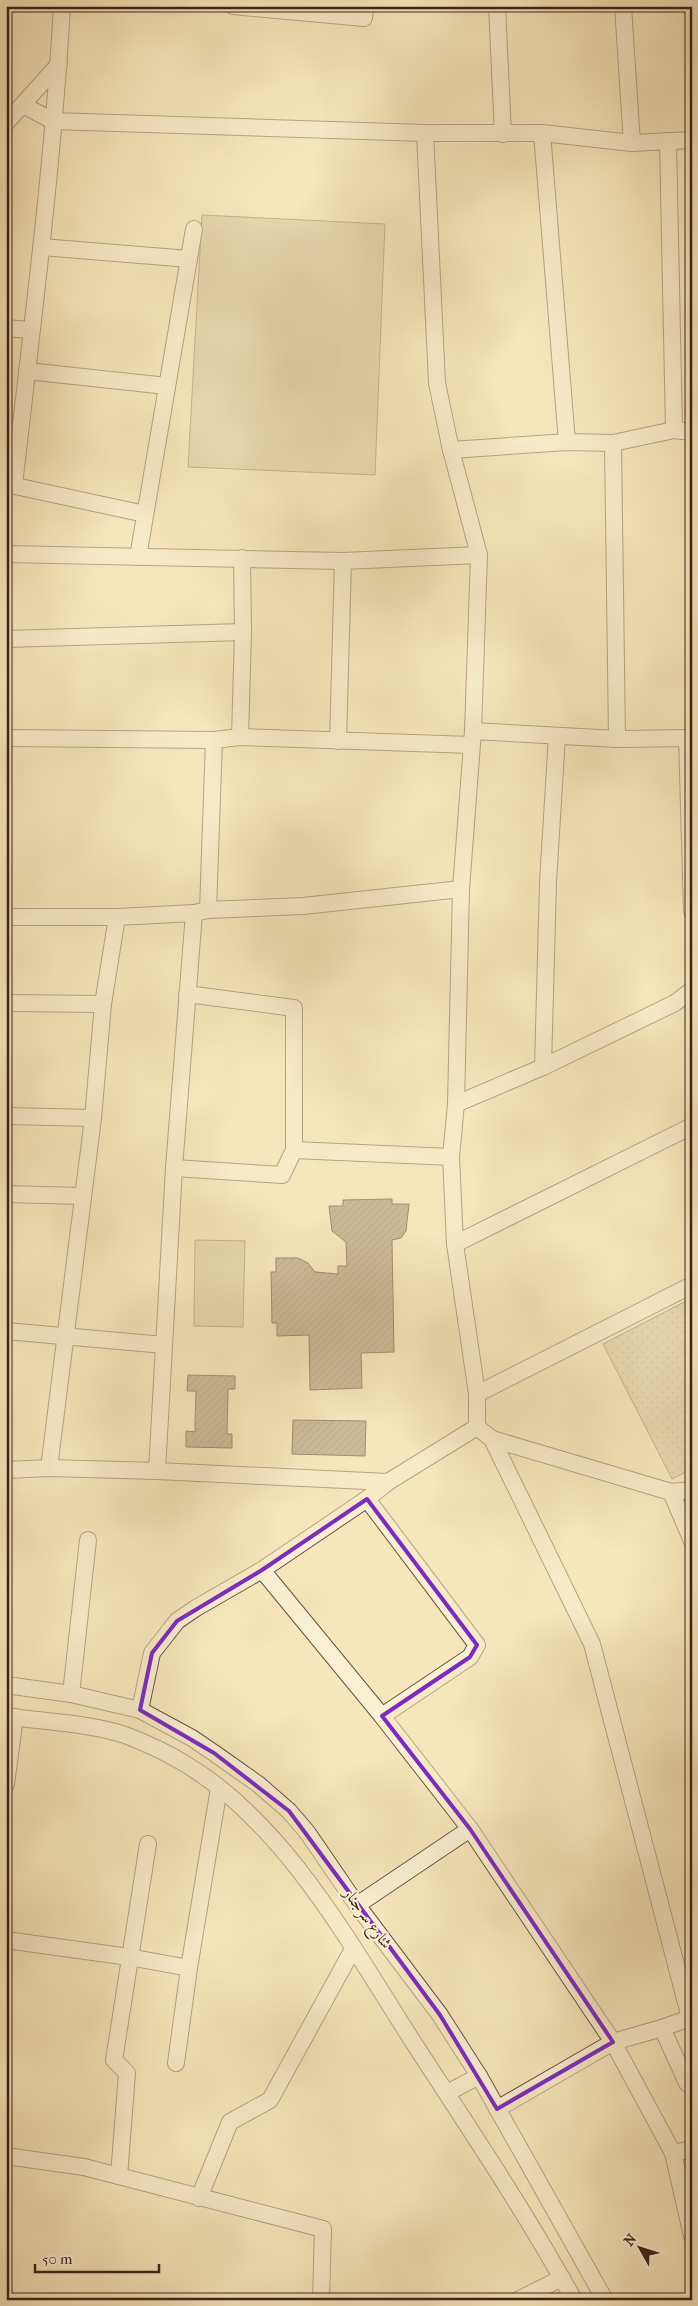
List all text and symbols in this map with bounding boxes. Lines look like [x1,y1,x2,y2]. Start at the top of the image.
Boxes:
street label: شارع سرجنار [335,1882,396,1954]
north arrow [616,2224,666,2274]
text: N [620,2230,640,2250]
scale bar [35,2241,159,2273]
text: 50 m [42,2250,73,2268]

